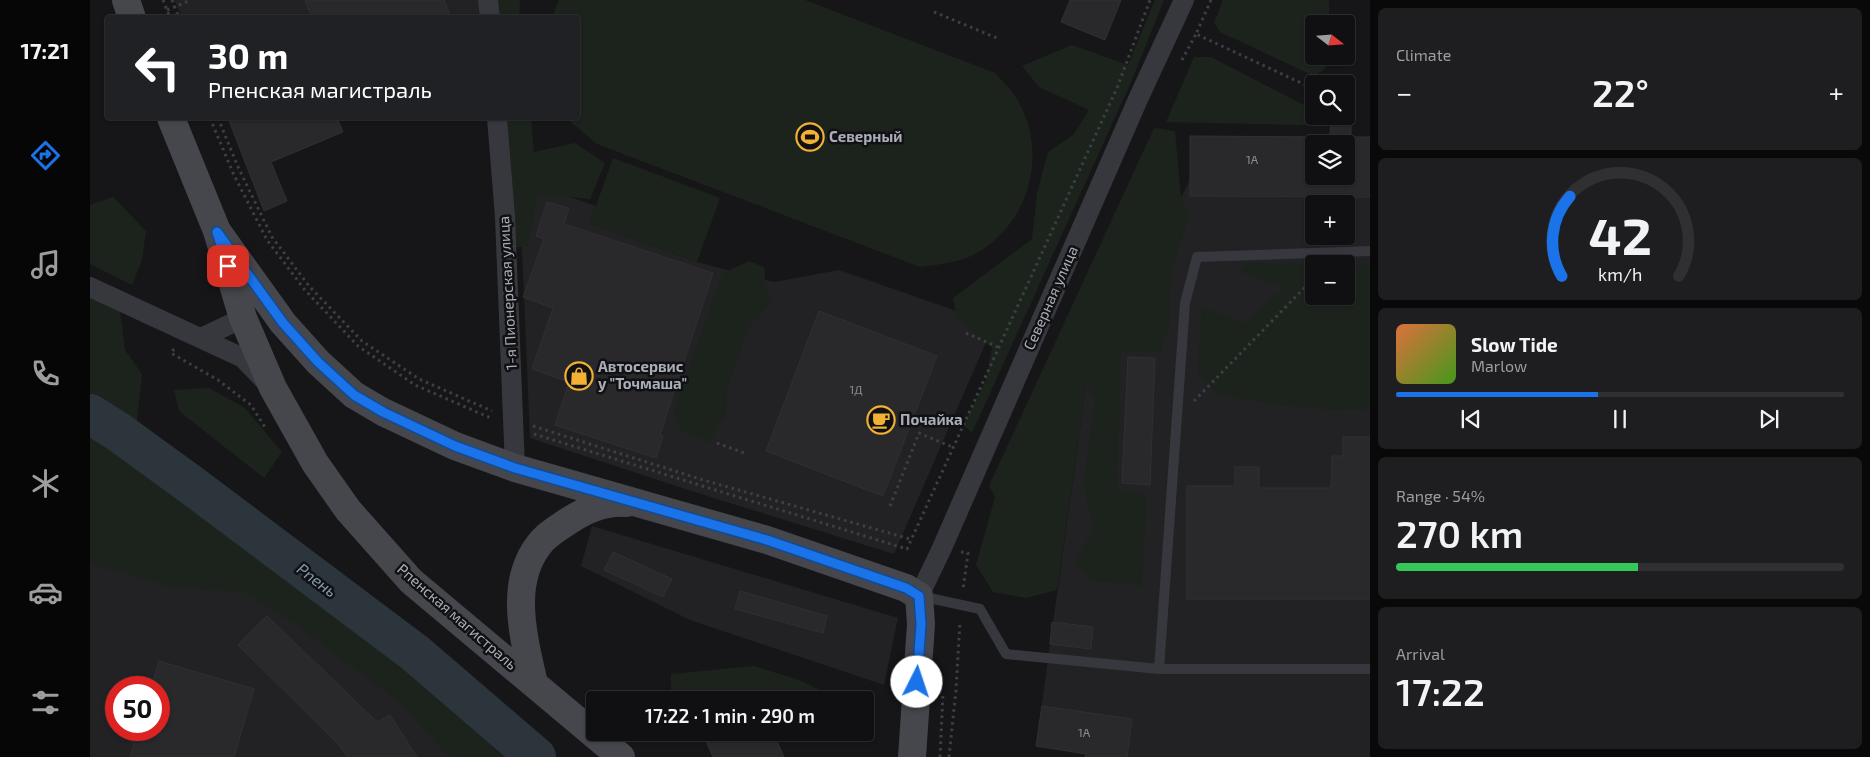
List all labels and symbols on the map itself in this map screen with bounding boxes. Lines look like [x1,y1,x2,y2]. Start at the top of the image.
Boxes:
north arrow [1305,15,1355,65]
sports icon: Северный [795,122,825,152]
place label: Северный [829,127,902,145]
house number: 1А [1246,152,1259,166]
street label: 1-я Пионерская улица [494,216,521,371]
street label: Северная улица [1019,243,1082,353]
pin [207,245,249,287]
place label: Автосервис у "Точмаша" [598,357,687,392]
shop icon: Автосервис у "Точмаша" [564,361,594,391]
house number: 1Д [849,382,863,396]
cafe icon: Почайка [866,405,896,435]
place label: Почайка [900,410,963,428]
water label: Рпень [294,559,341,601]
street label: Рпенская магистраль [394,559,521,673]
position arrow [890,655,942,707]
speed limit sign: 50 [105,676,170,741]
house number: 1А [1078,725,1091,739]

